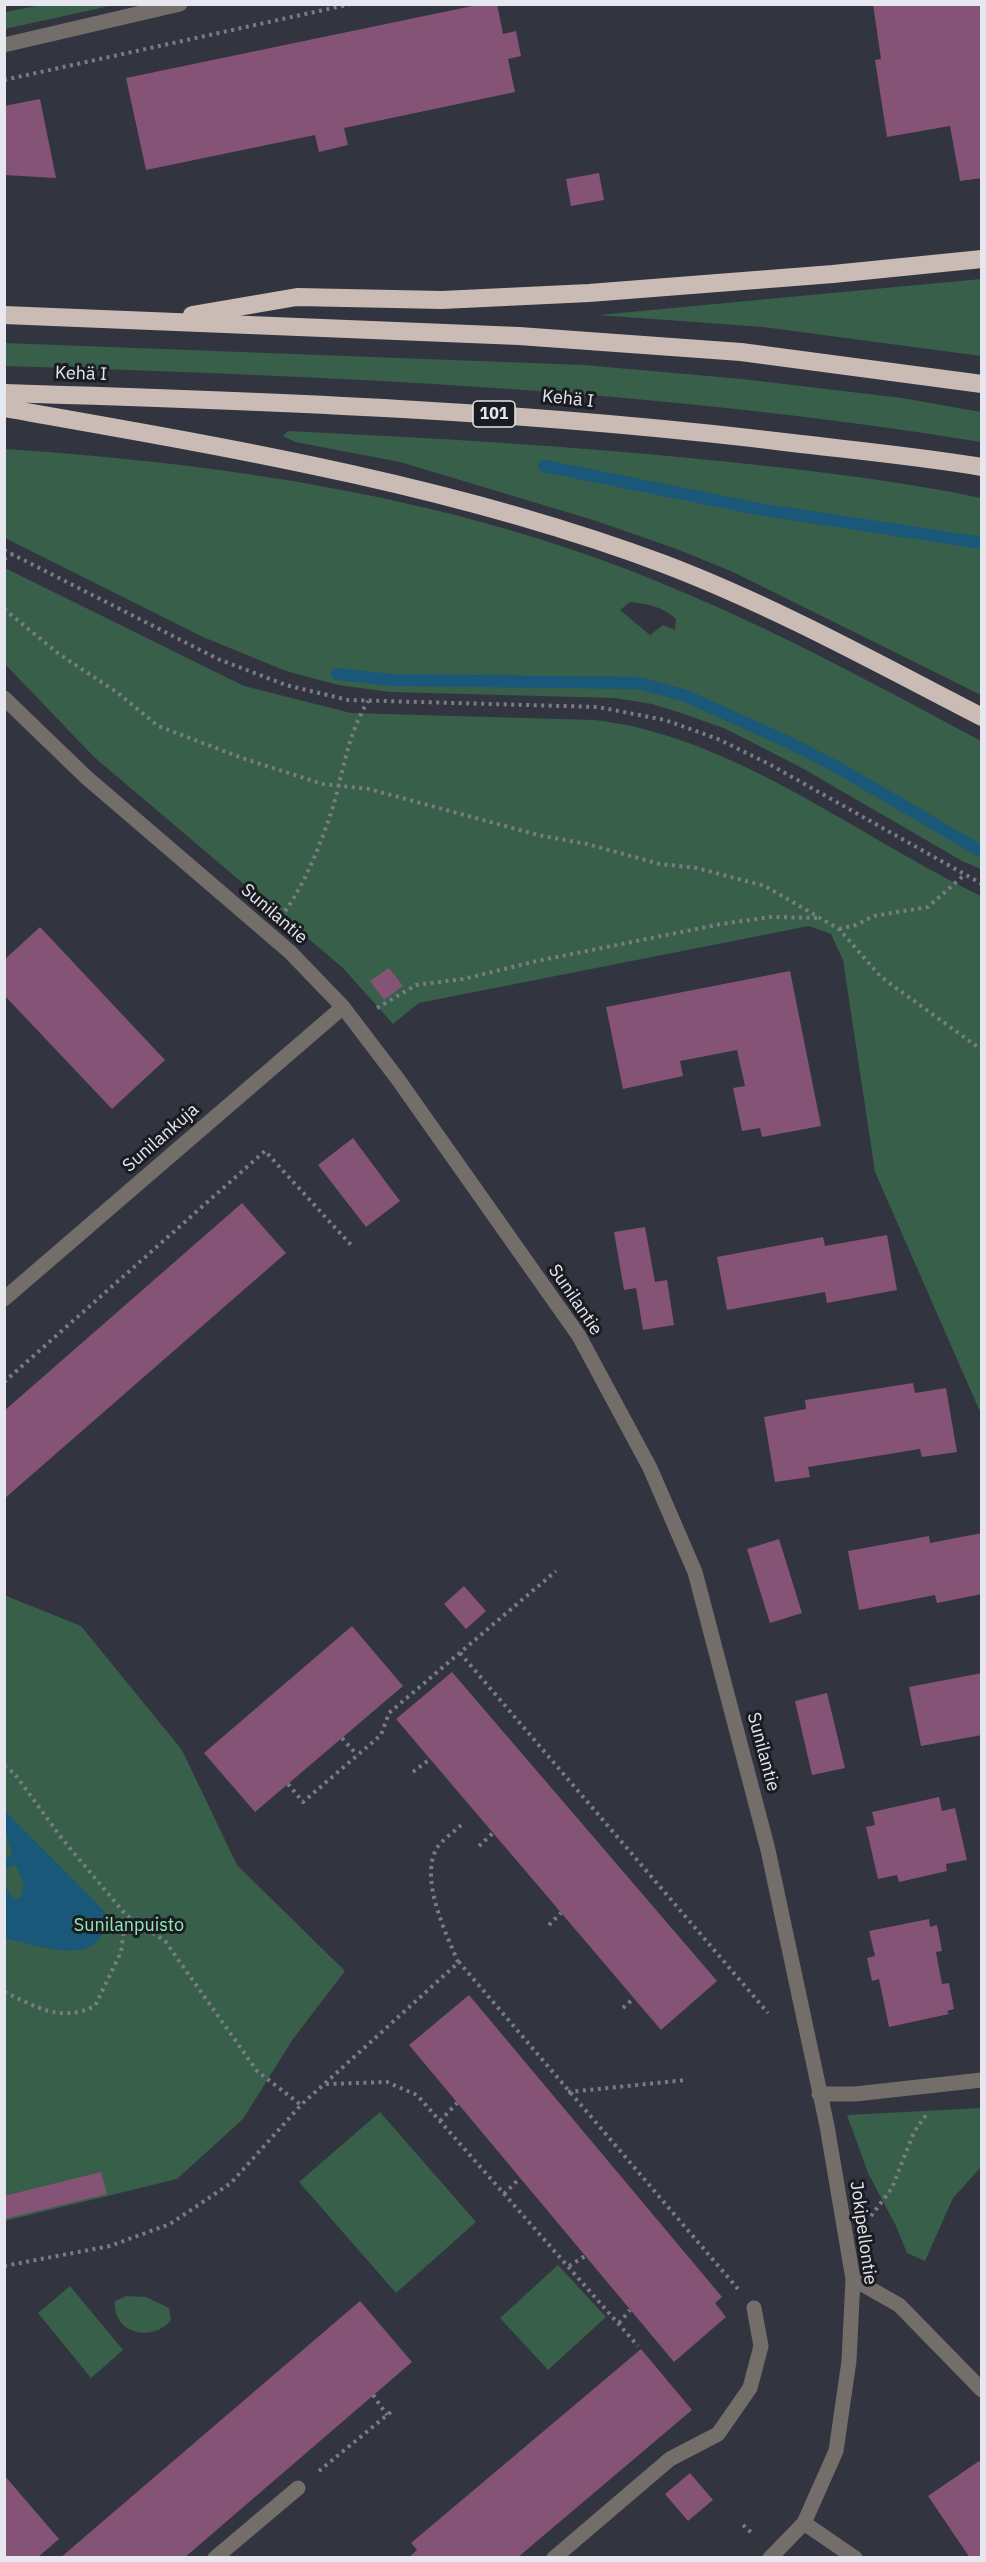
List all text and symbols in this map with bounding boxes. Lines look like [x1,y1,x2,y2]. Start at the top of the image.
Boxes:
street label: Kehä I [55,362,107,386]
street label: Kehä I [541,386,595,412]
road number: 101 [473,401,515,427]
street label: Sunilantie [236,879,312,949]
street label: Sunilankuja [119,1099,203,1177]
street label: Sunilantie [543,1260,607,1340]
street label: Sunilantie [742,1710,784,1794]
park label: Sunilanpuisto [74,1915,184,1937]
street label: Jokipellontie [845,2180,881,2286]

